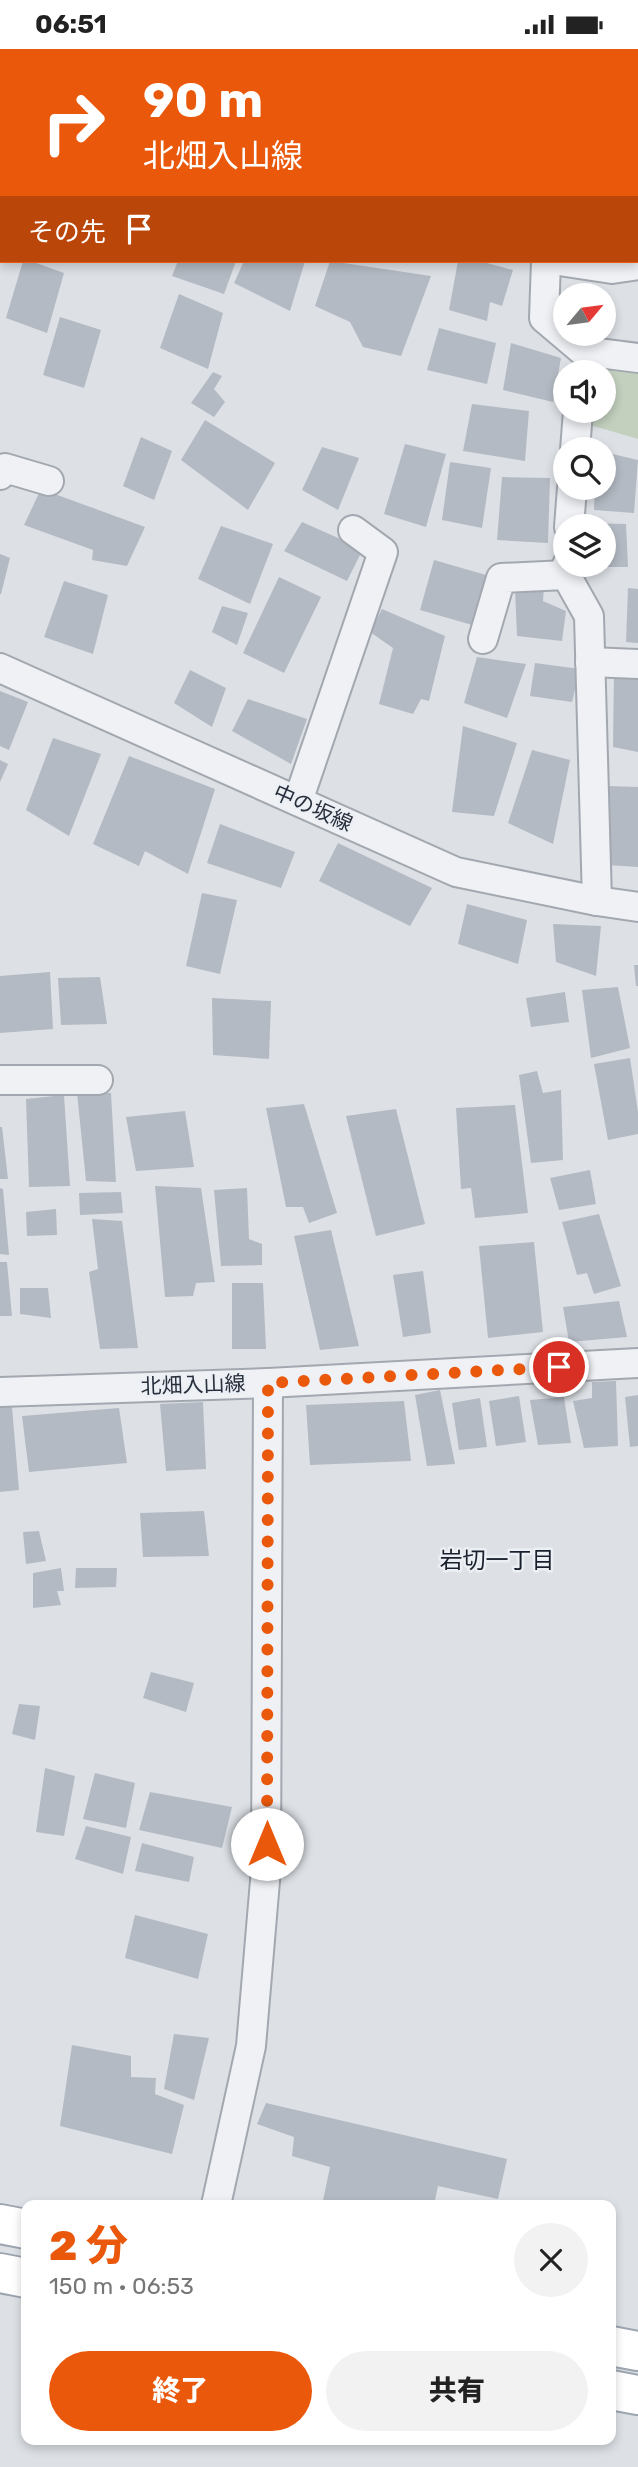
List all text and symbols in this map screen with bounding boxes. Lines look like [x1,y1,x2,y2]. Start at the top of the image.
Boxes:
text: 06:51 [35,9,107,40]
text: 90 m [143,71,263,129]
icon: right [28,77,119,168]
text: 北畑入山線 [143,137,303,175]
icon: arrive [120,210,158,248]
text: その先 [28,217,106,248]
north arrow [553,283,616,347]
map controls [553,283,616,577]
button: sound [553,360,616,423]
button: search [553,437,616,500]
button: layers [553,514,616,577]
street label: 中の坂線 [270,779,357,836]
pin [529,1337,589,1397]
icon: arrive [540,1348,578,1386]
street label: 北畑入山線 [140,1370,246,1399]
district label: 岩切一丁目 [440,1546,555,1574]
position arrow [230,1807,304,1881]
text: 2 分 [49,2221,128,2271]
button: close [514,2223,588,2297]
text: 150 m · 06:53 [49,2272,194,2300]
button: 終了 [49,2351,312,2431]
button: 共有 [326,2351,588,2431]

